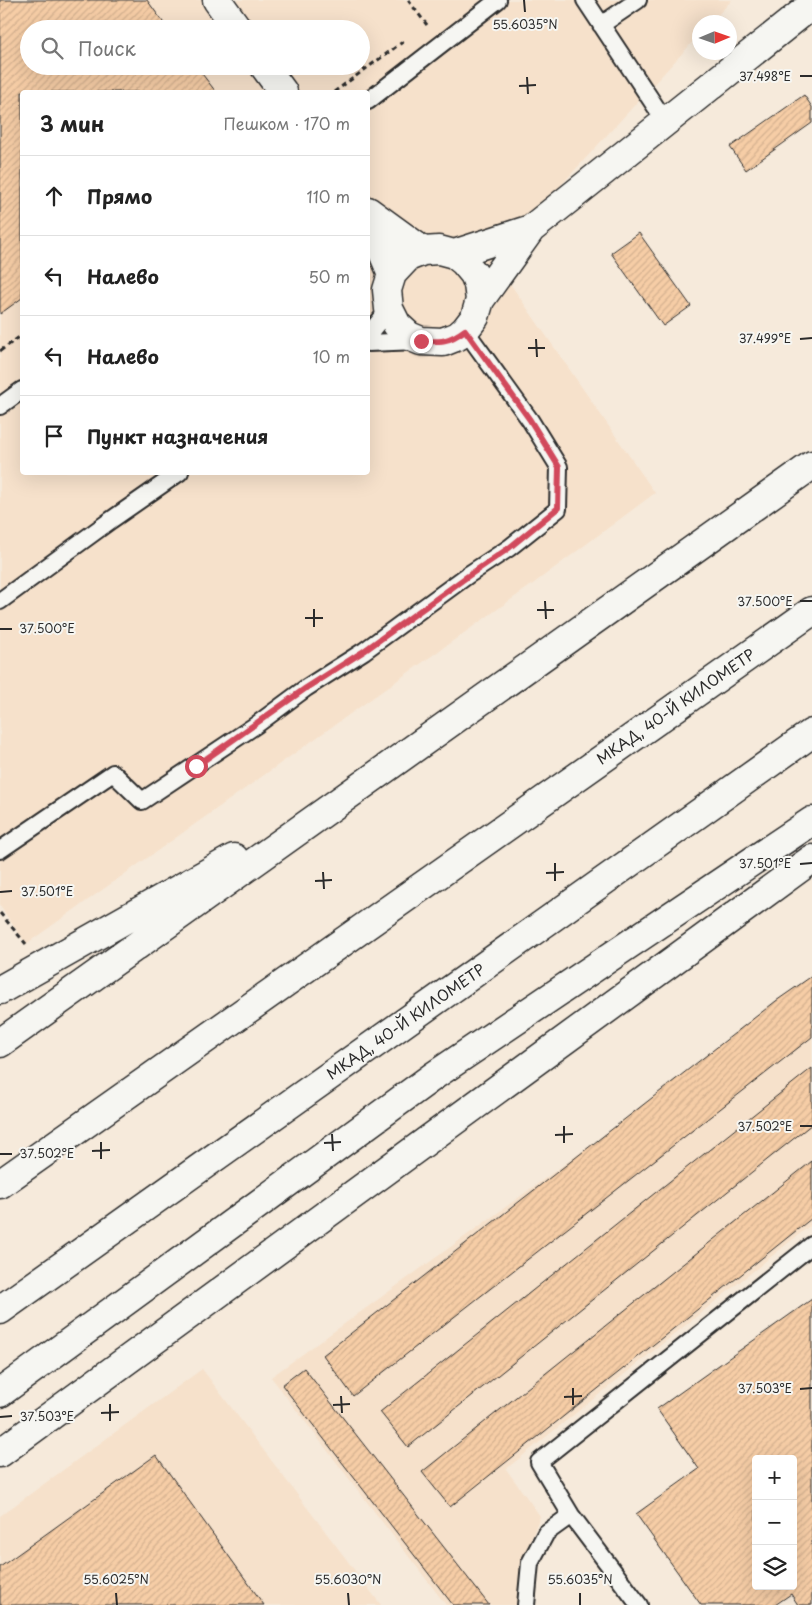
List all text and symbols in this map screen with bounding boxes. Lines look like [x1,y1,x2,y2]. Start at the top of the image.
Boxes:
text: 55.6035°N [492,15,558,33]
north arrow [692,15,737,60]
search box [20,20,370,75]
icon: search [38,34,66,62]
text: Поиск [78,34,136,62]
text: 37.498°E [739,67,791,85]
text: 3 мин [40,107,104,139]
text: Пешком · 170 m [223,111,350,135]
icon: ahead [40,182,68,210]
text: Прямо [87,182,152,210]
text: 110 m [307,184,350,208]
icon: left [40,262,68,290]
text: Налево [87,262,159,290]
text: 50 m [309,264,350,288]
text: 37.499°E [739,329,791,347]
route end [410,330,433,353]
icon: left [40,342,68,370]
text: Налево [87,342,159,370]
text: 10 m [313,344,350,368]
icon: arrive [40,422,68,450]
text: Пункт назначения [87,422,268,450]
text: 37.500°E [737,592,793,610]
text: 37.500°E [19,619,75,637]
street label: МКАД, 40-Й КИЛОМЕТР [591,642,759,769]
route start [185,755,208,778]
text: 37.501°E [739,854,791,872]
text: 37.501°E [21,882,73,900]
street label: МКАД, 40-Й КИЛОМЕТР [321,957,489,1084]
text: 37.502°E [738,1117,792,1135]
text: 37.502°E [20,1144,74,1162]
text: 37.503°E [738,1379,792,1397]
text: 37.503°E [20,1407,74,1425]
map controls [752,1455,797,1590]
button: + [752,1455,797,1500]
button: − [752,1500,797,1545]
button: layers [752,1545,797,1590]
text: 55.6025°N [83,1570,149,1588]
text: 55.6030°N [315,1570,381,1588]
text: 55.6035°N [547,1570,613,1588]

